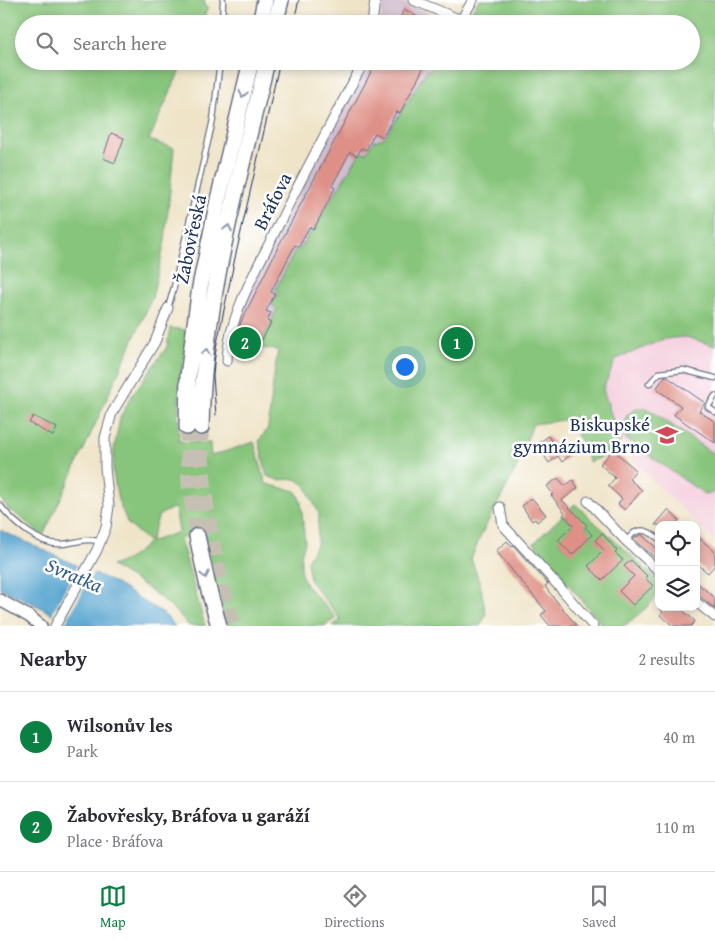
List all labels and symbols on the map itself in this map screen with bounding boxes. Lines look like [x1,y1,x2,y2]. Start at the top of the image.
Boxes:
one-way arrow [238,89,249,98]
street label: Bráfova [246,167,298,235]
street label: Žabovřeská [167,192,213,286]
one-way arrow [222,224,233,233]
pin: 2 [229,324,261,362]
pin: 1 [441,324,473,362]
one-way arrow [200,348,211,356]
your location [392,354,418,380]
place label: Biskupské gymnázium Brno [513,410,650,460]
school or university icon: Biskupské gymnázium Brno [654,422,680,448]
water label: Svratka [41,550,108,600]
one-way arrow [199,571,210,580]

